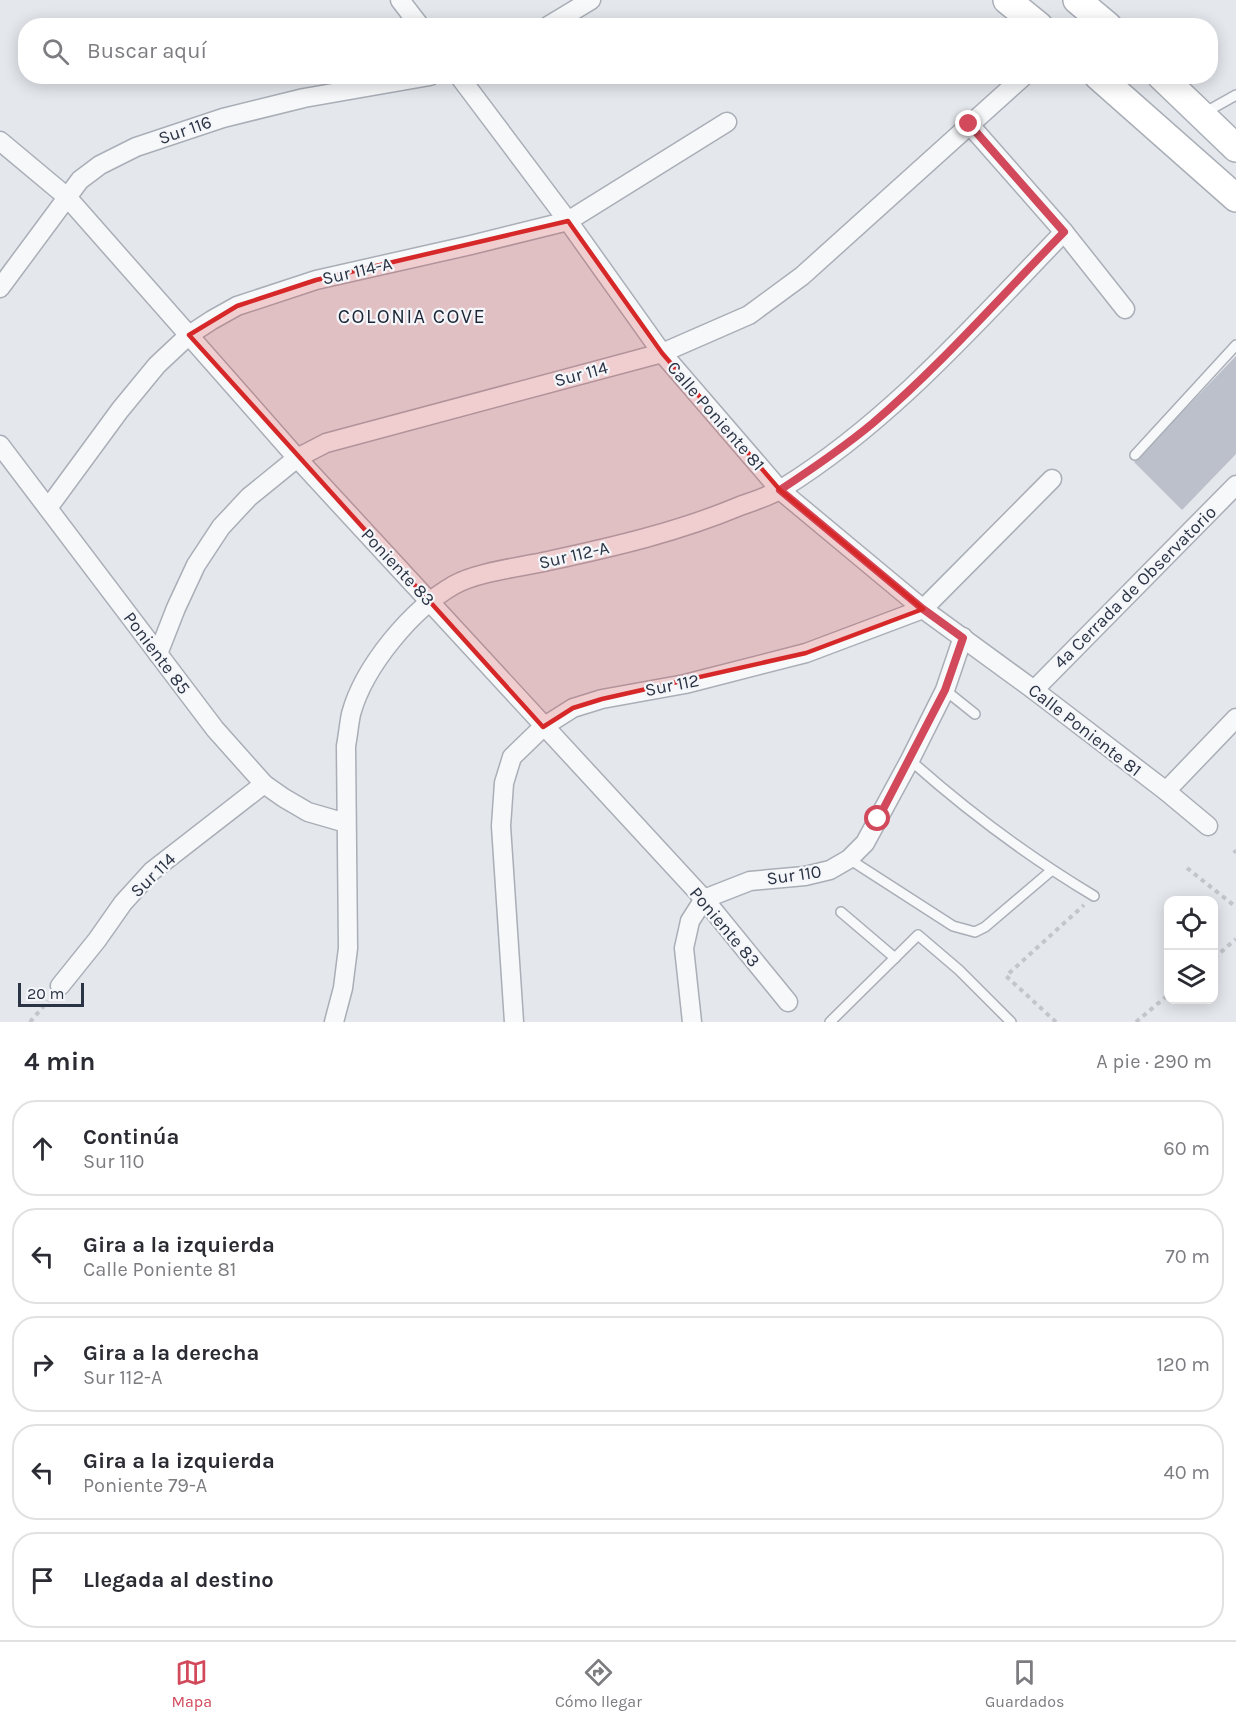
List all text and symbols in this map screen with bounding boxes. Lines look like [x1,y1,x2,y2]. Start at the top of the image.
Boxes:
search box [18,18,1218,84]
icon: search [39,35,72,68]
text: Buscar aquí [87,38,207,64]
route end [955,110,981,136]
street label: Sur 116 [156,111,214,149]
street label: Sur 114-A [320,252,394,290]
district label: COLONIA COVE [338,305,486,328]
street label: Sur 114 [552,356,610,392]
street label: Calle Poniente 81 [662,357,770,475]
street label: 4a Cerrada de Observatorio [1049,501,1221,673]
street label: Poniente 83 [356,524,440,610]
street label: Sur 112-A [537,536,611,574]
street label: Poniente 85 [119,607,195,699]
street label: Sur 112 [643,669,701,701]
street label: Calle Poniente 81 [1024,679,1146,781]
route start [864,805,890,831]
street label: Sur 114 [126,848,180,902]
street label: Sur 110 [765,860,823,890]
street label: Poniente 83 [685,882,765,972]
map controls [1164,896,1218,1004]
button: locate [1164,896,1218,950]
button: layers [1164,950,1218,1004]
scale bar [18,980,84,1007]
text: 20 m [27,984,65,1003]
text: 4 min [24,1046,95,1077]
text: A pie · 290 m [1096,1050,1212,1073]
text: Continúa [83,1124,179,1150]
icon: ahead [26,1132,59,1165]
text: 60 m [1163,1137,1210,1160]
text: Sur 110 [83,1150,144,1173]
text: Gira a la izquierda [83,1232,275,1258]
icon: left [26,1240,59,1273]
text: 70 m [1165,1245,1210,1268]
text: Calle Poniente 81 [83,1258,236,1281]
text: Gira a la derecha [83,1340,259,1366]
icon: right [26,1348,59,1381]
text: 120 m [1156,1353,1210,1376]
text: Sur 112-A [83,1366,162,1389]
text: Gira a la izquierda [83,1448,275,1474]
icon: left [26,1456,59,1489]
text: 40 m [1164,1461,1210,1484]
text: Poniente 79-A [83,1474,207,1497]
icon: arrive [26,1564,59,1597]
text: Llegada al destino [83,1567,274,1593]
tab: Mapa [172,1656,212,1711]
tab: Cómo llegar [555,1656,642,1711]
tab: Guardados [985,1656,1064,1711]

